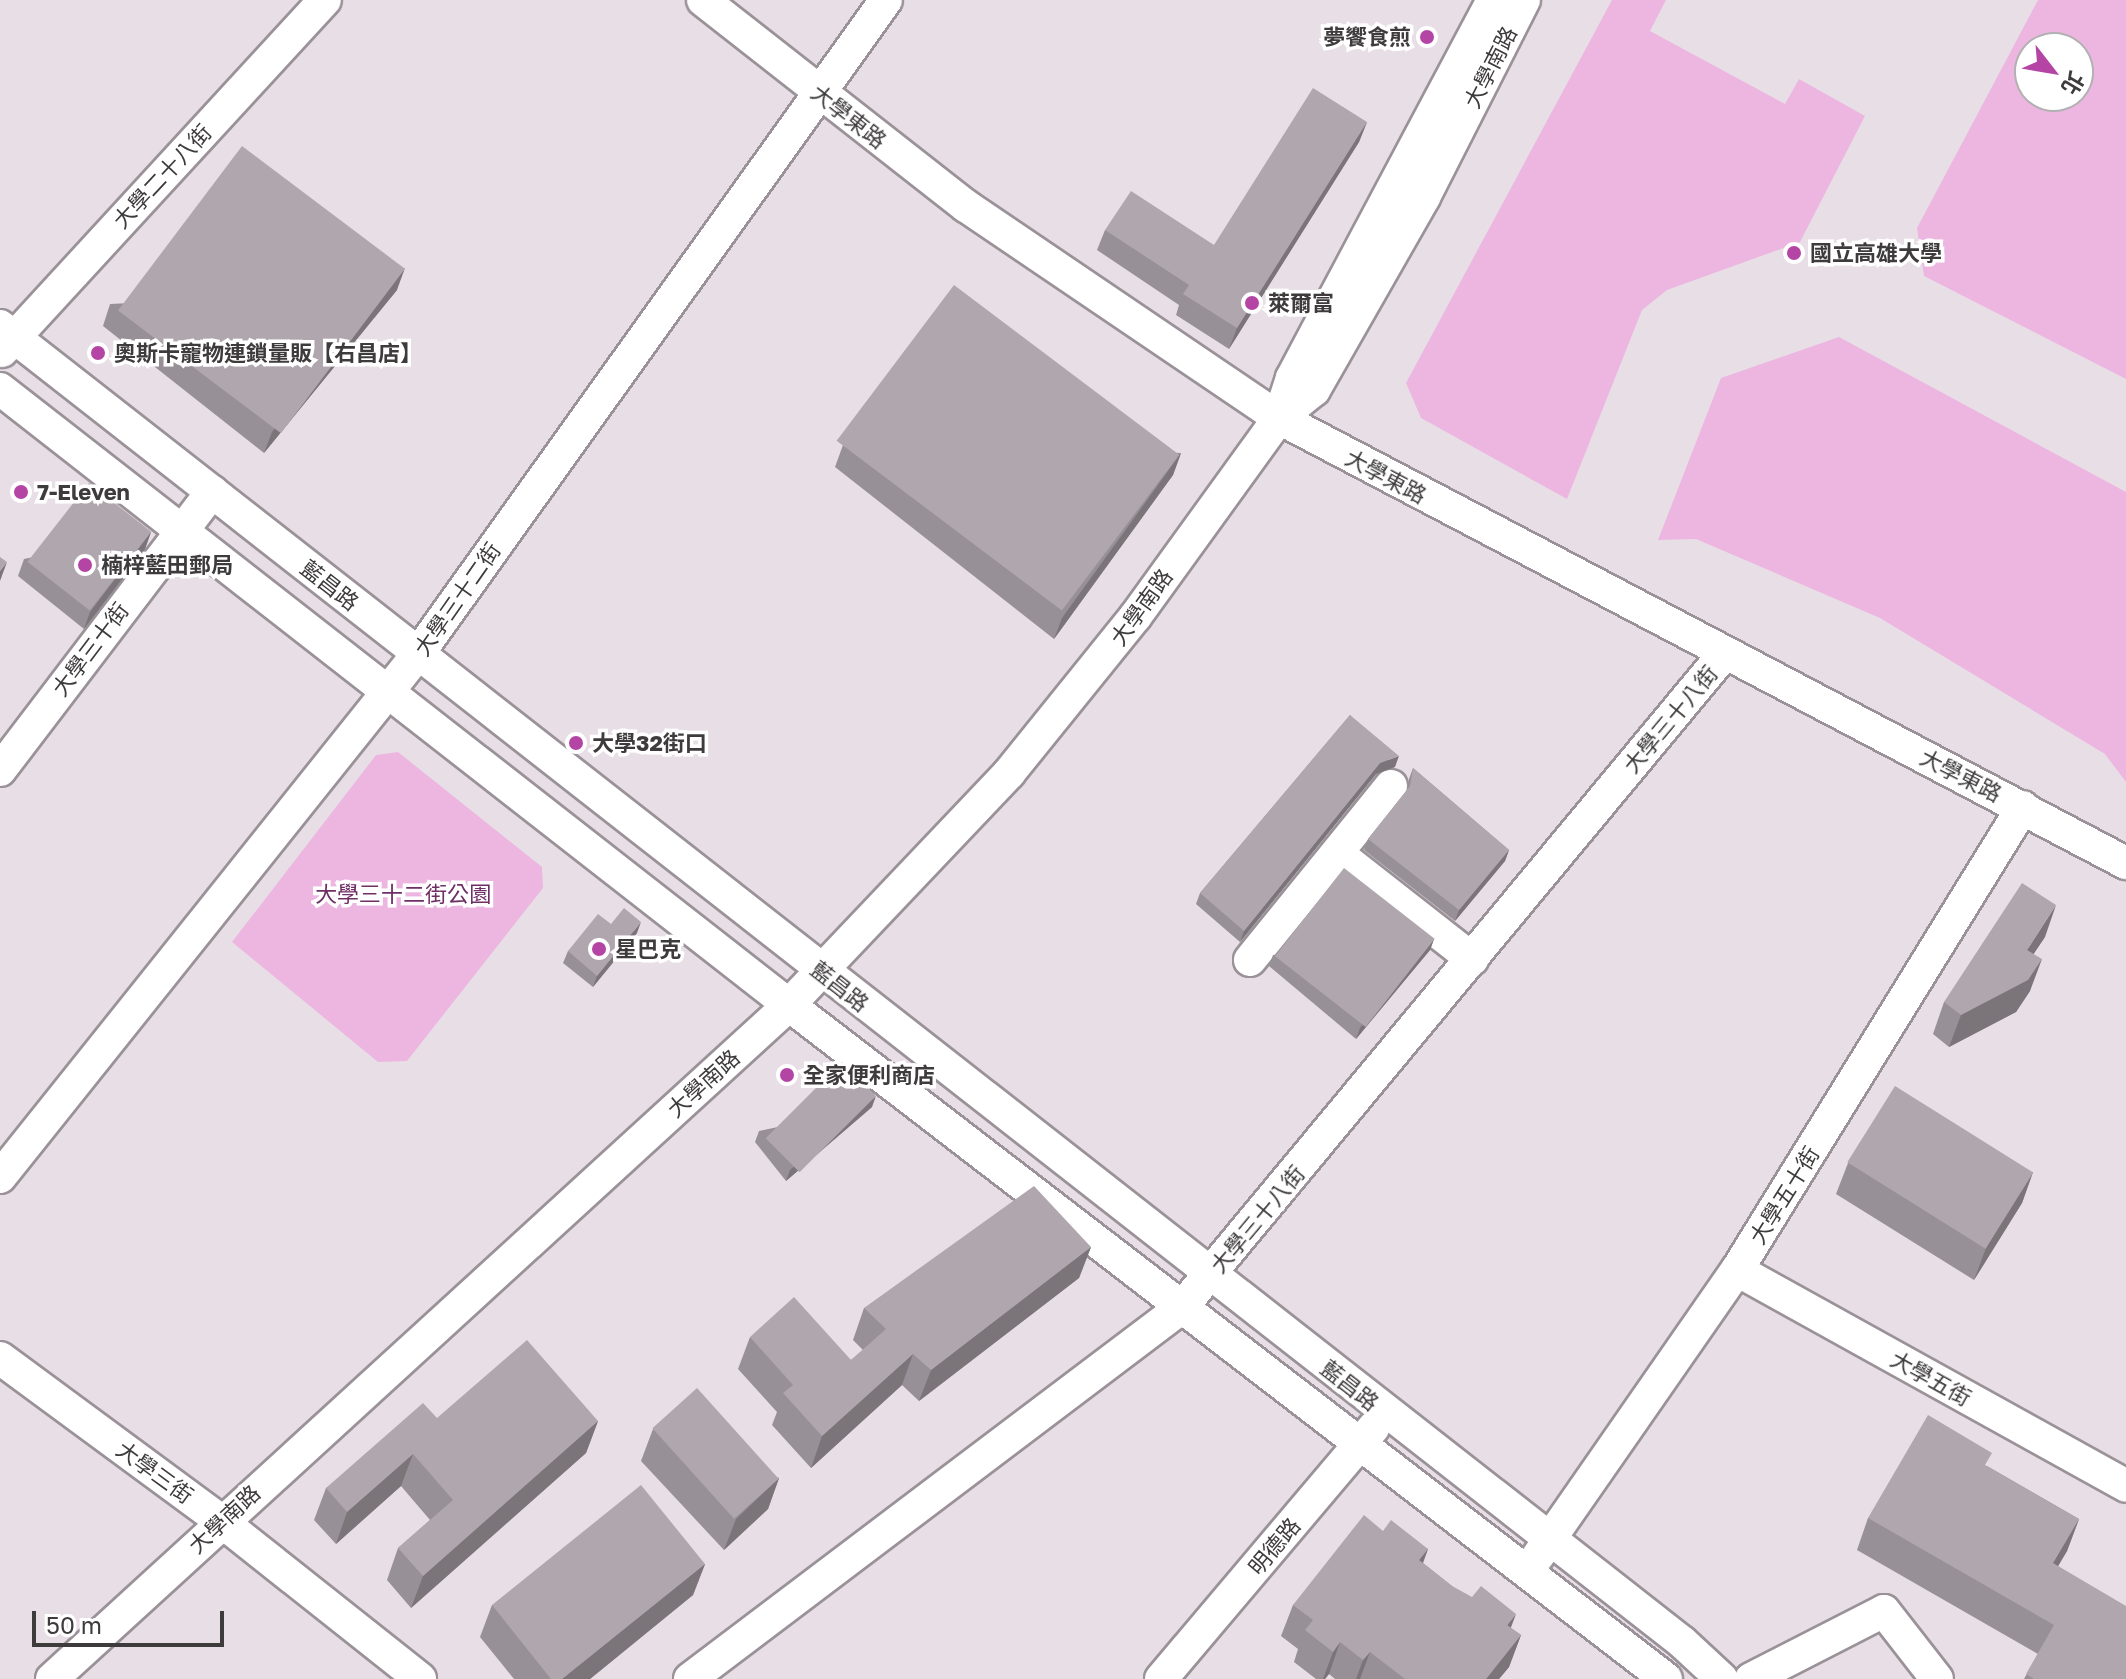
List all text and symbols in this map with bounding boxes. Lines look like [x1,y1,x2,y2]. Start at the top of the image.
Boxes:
street label: 大學南路 [1458,22,1522,112]
place label: 夢饗食煎 [1323,24,1411,50]
marker: 夢饗食煎 [1418,28,1436,46]
north arrow [2014,32,2094,112]
text: 北 [2056,67,2091,100]
street label: 大學東路 [806,79,892,153]
street label: 大學二十八街 [107,119,217,233]
place label: 國立高雄大學 [1810,240,1942,266]
marker: 國立高雄大學 [1785,244,1803,262]
place label: 萊爾富 [1268,290,1334,316]
marker: 萊爾富 [1243,294,1261,312]
place label: 奧斯卡寵物連鎖量販【右昌店】 [114,340,422,366]
marker: 奧斯卡寵物連鎖量販【右昌店】 [89,344,107,362]
street label: 大學東路 [1341,444,1431,508]
place label: 7-Eleven [37,479,130,505]
marker: 7-Eleven [12,483,30,501]
street label: 大學三十二街 [408,537,506,661]
place label: 楠梓藍田郵局 [101,552,233,578]
street label: 藍昌路 [296,554,364,616]
marker: 楠梓藍田郵局 [76,556,94,574]
street label: 大學南路 [1104,564,1178,650]
street label: 大學三十街 [46,597,134,701]
street label: 大學三十八街 [1617,660,1723,778]
place label: 大學32街口 [592,730,707,756]
marker: 大學32街口 [567,734,585,752]
street label: 大學東路 [1916,743,2006,807]
park label: 大學三十二街公園 [315,881,491,907]
place label: 星巴克 [615,936,681,962]
marker: 星巴克 [590,940,608,958]
street label: 藍昌路 [806,955,874,1017]
street label: 大學南路 [661,1044,745,1122]
place label: 全家便利商店 [803,1062,935,1088]
marker: 全家便利商店 [778,1066,796,1084]
street label: 大學五十街 [1744,1141,1824,1249]
street label: 大學三十八街 [1204,1160,1310,1278]
street label: 大學五街 [1886,1345,1976,1411]
street label: 藍昌路 [1316,1354,1384,1416]
street label: 大學三街 [112,1435,198,1509]
street label: 大學南路 [183,1479,265,1559]
street label: 明德路 [1243,1512,1305,1580]
scale bar [36,1595,228,1645]
text: 50 m [46,1610,102,1639]

